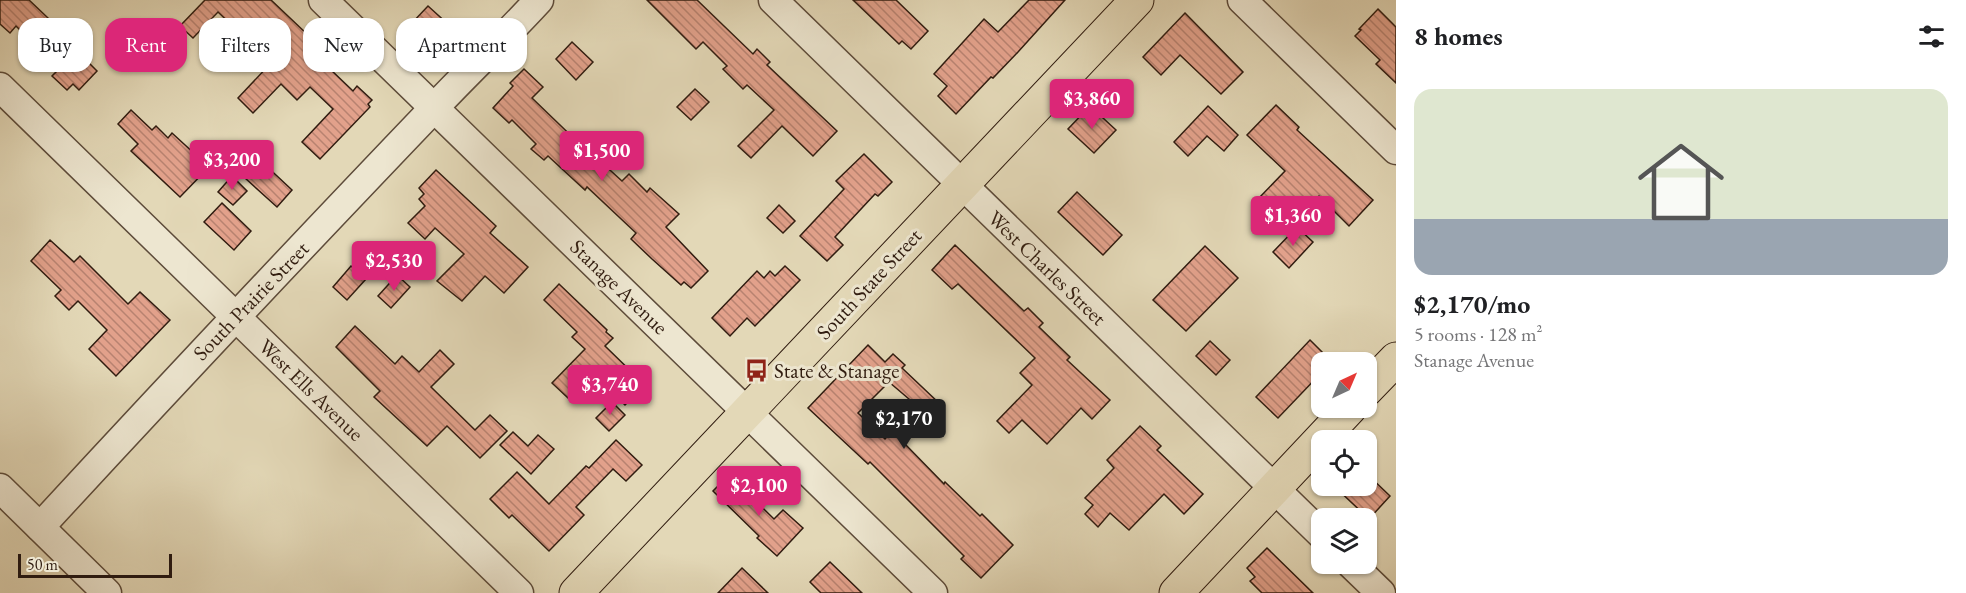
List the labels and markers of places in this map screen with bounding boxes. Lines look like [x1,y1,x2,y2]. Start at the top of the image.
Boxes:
pin: $3,860 [1043,79,1141,130]
pin: $1,500 [553,131,651,182]
pin: $3,200 [183,140,281,191]
pin: $1,360 [1244,196,1342,247]
pin: $2,530 [345,241,443,292]
place label: State & Stanage [774,357,899,384]
bus stop icon: State & Stanage [743,358,769,384]
pin: $3,740 [561,365,659,416]
pin: $2,170 [855,399,953,450]
pin: $2,100 [710,466,808,517]

